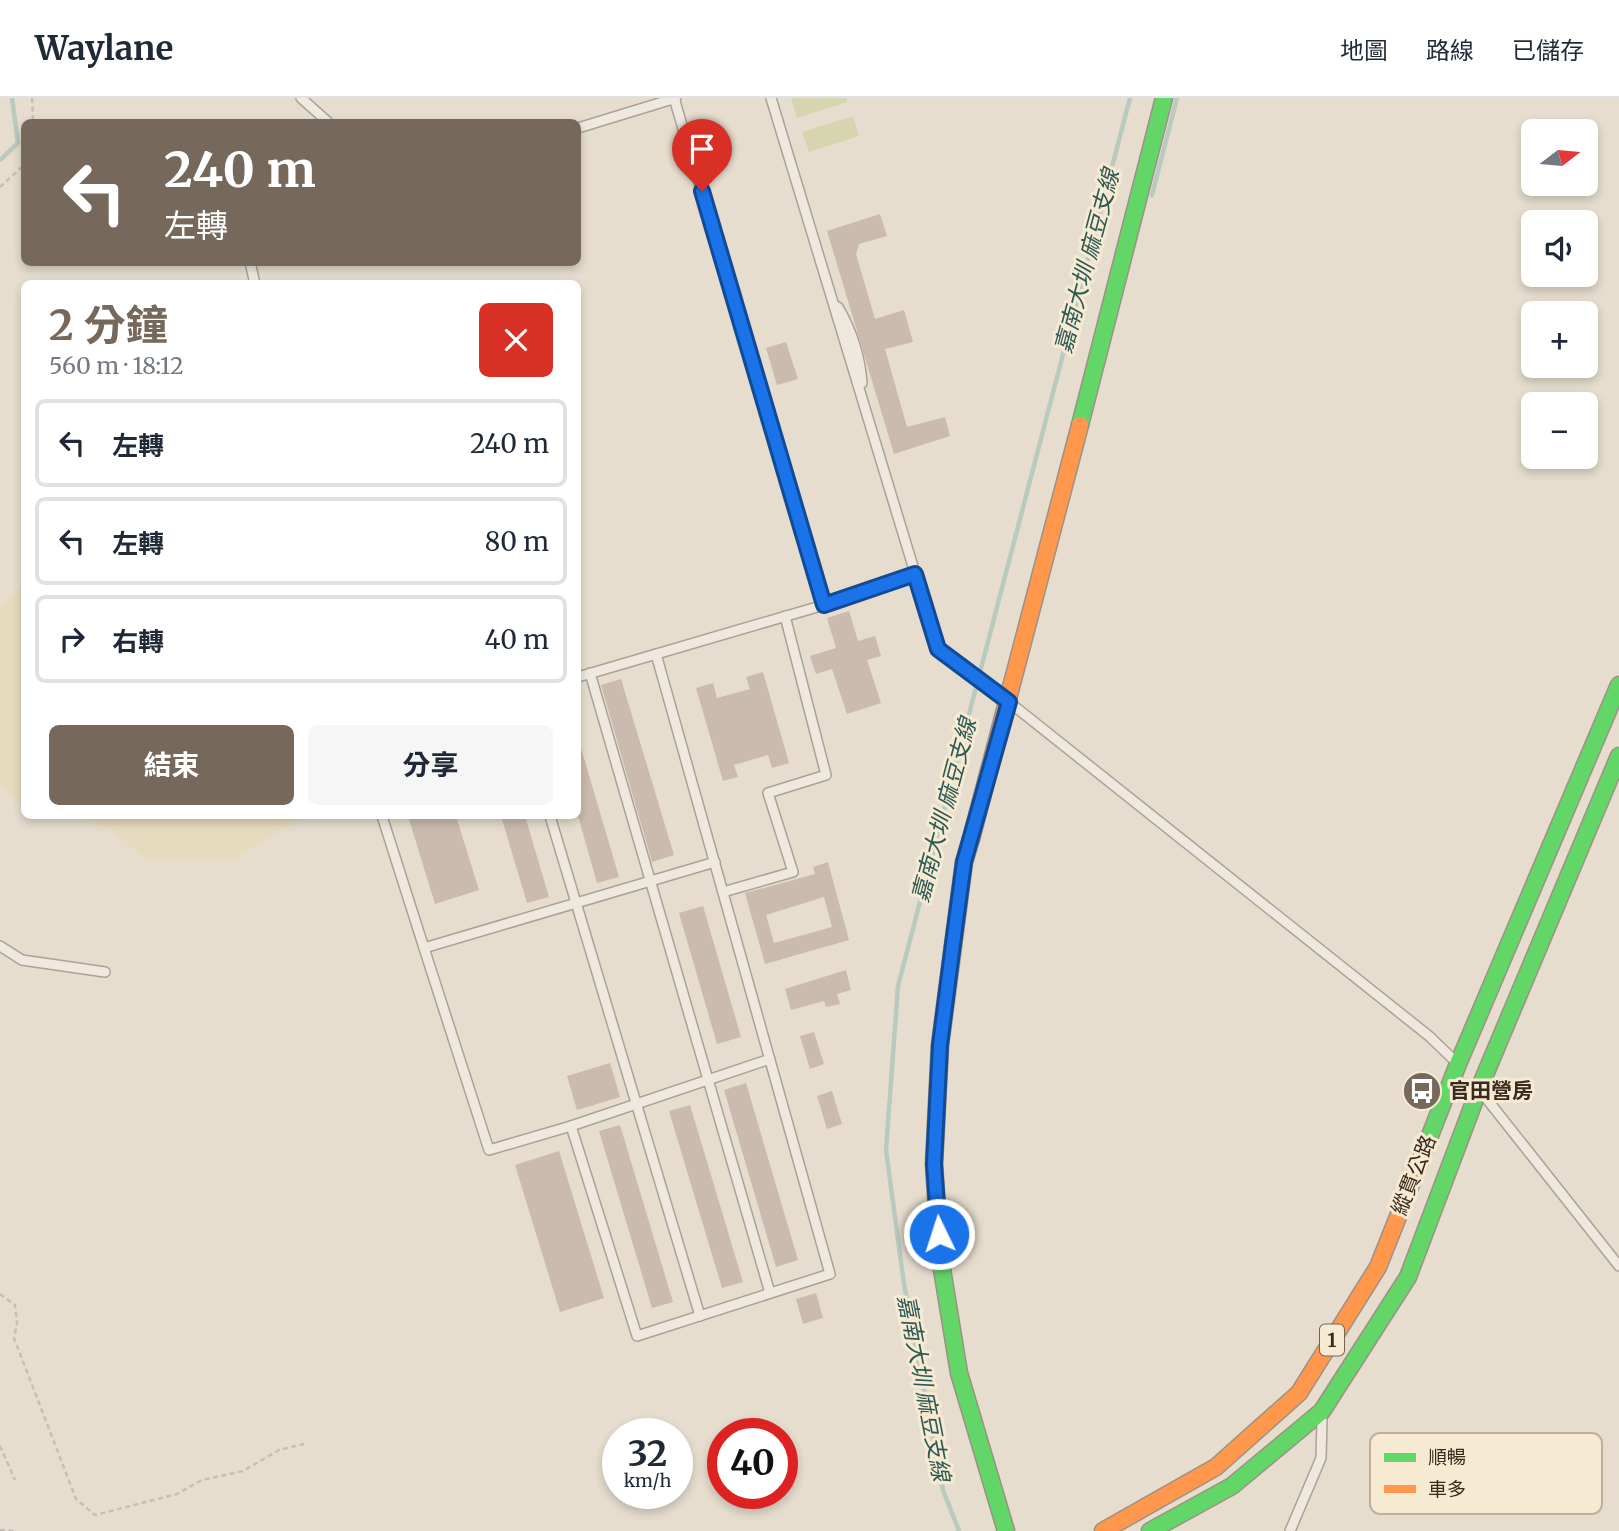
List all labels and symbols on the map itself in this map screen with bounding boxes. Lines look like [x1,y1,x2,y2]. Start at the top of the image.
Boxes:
pin [672,119,732,191]
north arrow [1521,119,1598,196]
water label: 嘉南大圳 麻豆支線 [1048,163,1126,356]
water label: 嘉南大圳 麻豆支線 [905,712,983,905]
bus stop icon: 官田營房 [1401,1070,1443,1112]
place label: 官田營房 [1449,1077,1533,1104]
street label: 縱貫公路 [1385,1131,1442,1219]
position arrow [902,1197,976,1271]
water label: 嘉南大圳 麻豆支線 [892,1292,957,1486]
road number: 1 [1320,1324,1344,1356]
speed limit sign: 40 [707,1418,798,1509]
legend [1370,1433,1602,1514]
text: 順暢 [1428,1445,1466,1469]
text: 車多 [1428,1477,1466,1501]

